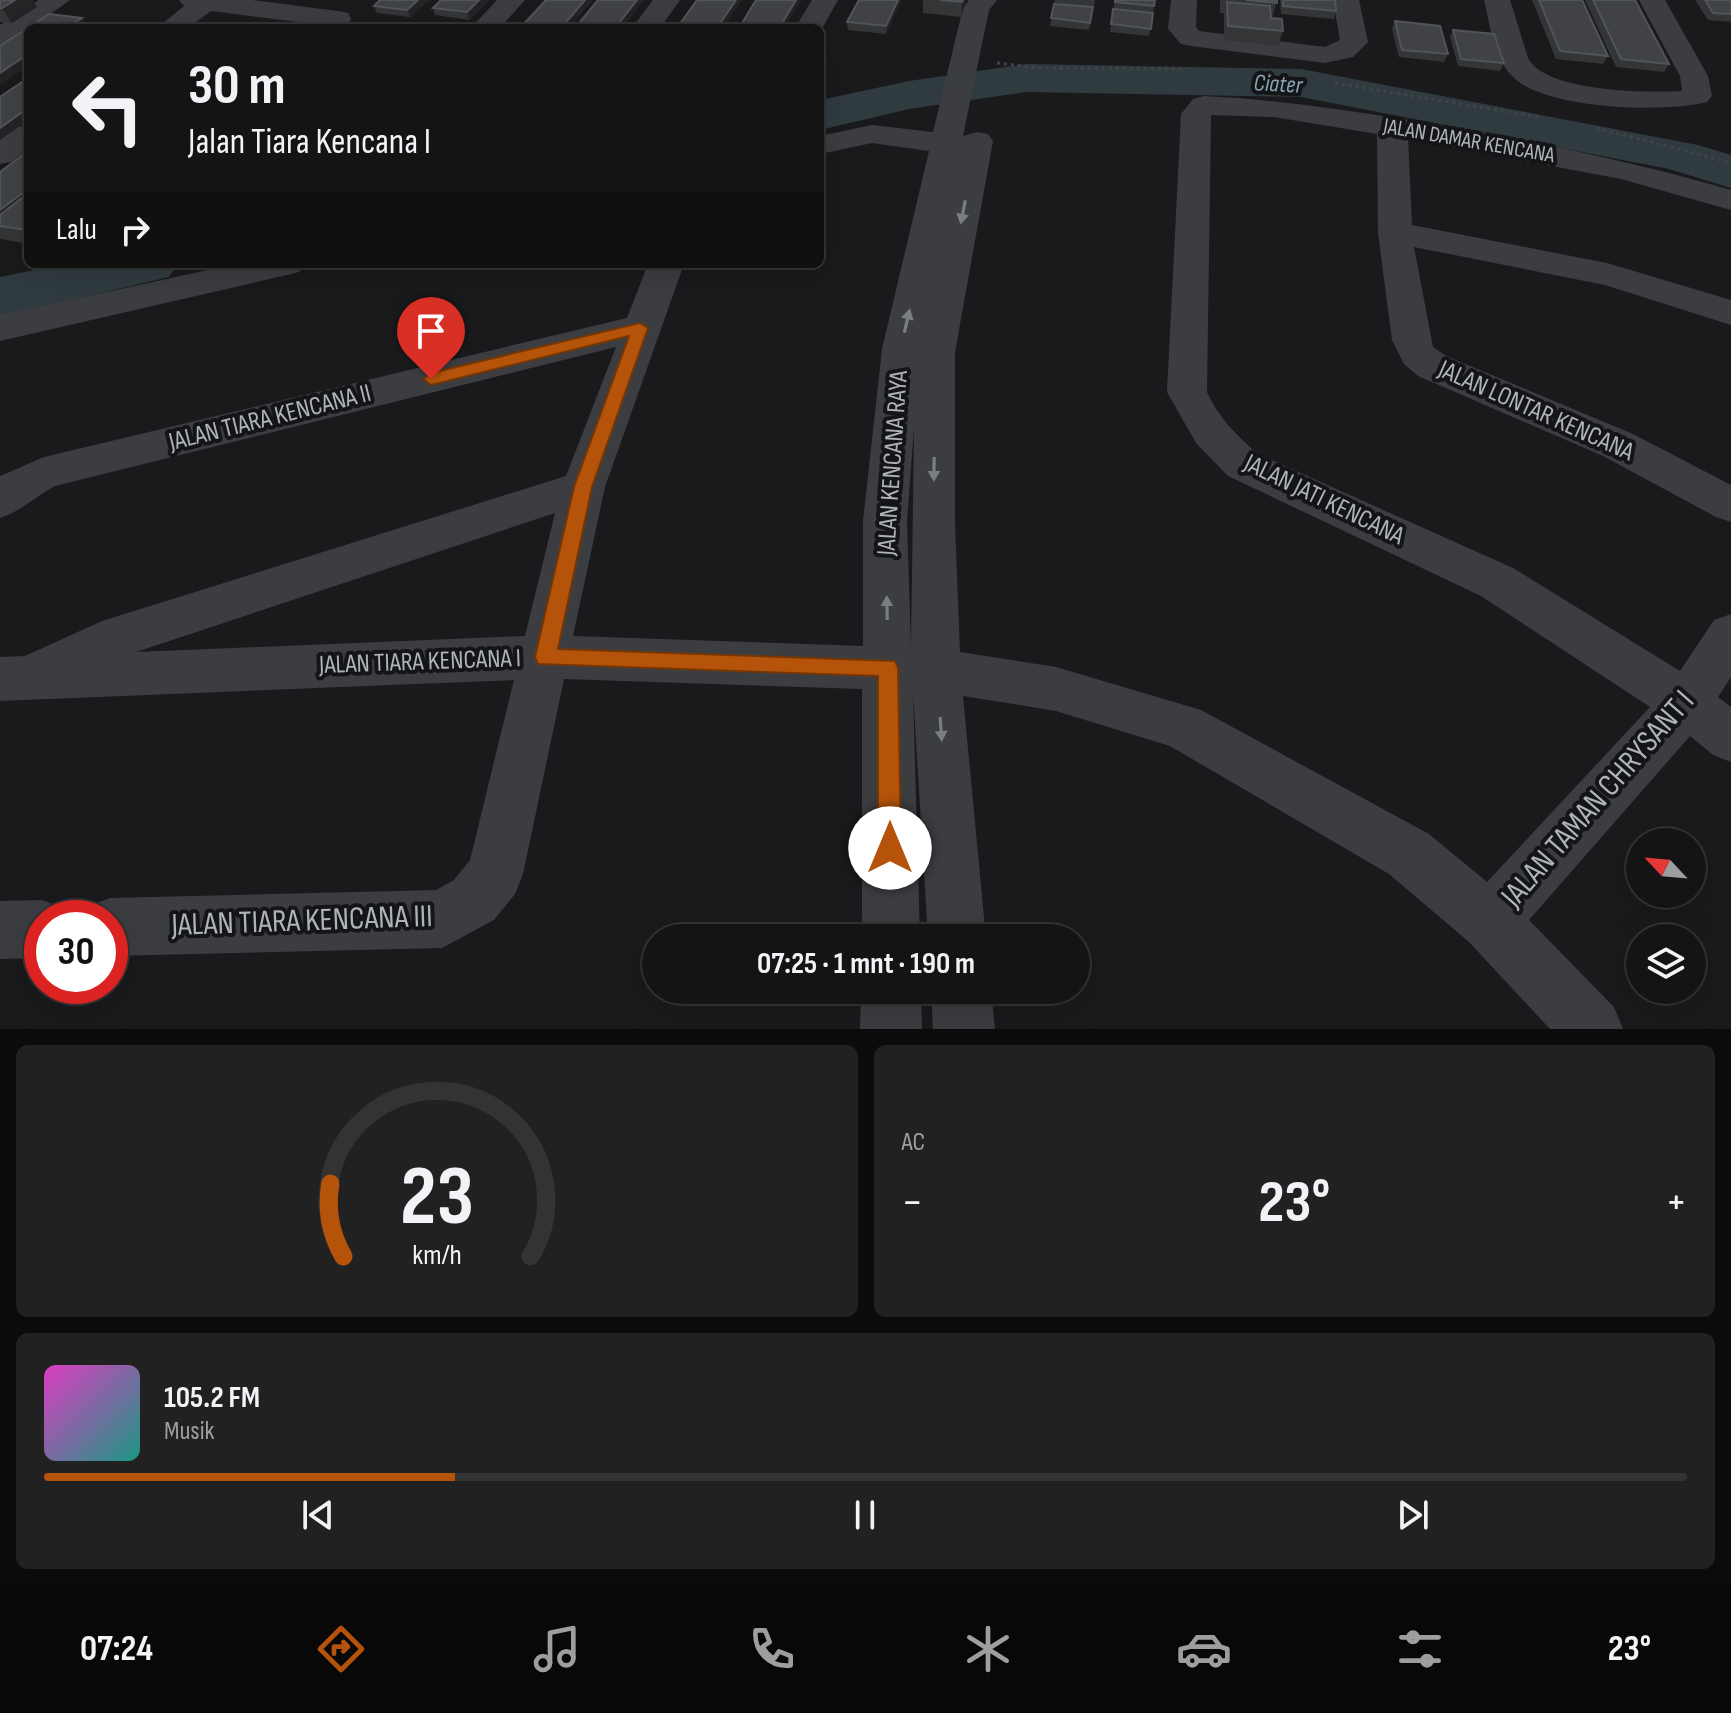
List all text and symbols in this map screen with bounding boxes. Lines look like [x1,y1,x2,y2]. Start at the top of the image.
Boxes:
text: 30 m [188,53,286,120]
icon: left [56,56,160,160]
water label: Ciater [1253,68,1304,100]
street label: JALAN DAMAR KENCANA [1380,112,1557,169]
text: Jalan Tiara Kencana I [188,121,431,164]
one-way arrow [956,200,969,225]
icon: right [113,208,157,252]
text: Lalu [56,212,97,248]
pin [397,297,465,379]
icon: arrive [409,309,453,353]
one-way arrow [901,309,914,334]
street label: JALAN LONTAR KENCANA [1433,354,1639,468]
street label: JALAN KENCANA RAYA [871,369,915,558]
street label: JALAN TIARA KENCANA II [165,378,374,458]
street label: JALAN JATI KENCANA [1238,447,1410,552]
one-way arrow [928,457,940,482]
one-way arrow [880,595,893,620]
street label: JALAN TIARA KENCANA I [318,643,521,681]
street label: JALAN TAMAN CHRYSANT I [1493,683,1703,916]
one-way arrow [935,717,948,742]
position arrow [848,806,932,890]
north arrow [1626,828,1706,908]
map controls [1626,828,1706,1004]
street label: JALAN TIARA KENCANA III [170,897,433,945]
speed limit sign: 30 [24,900,128,1004]
button: layers [1626,924,1706,1004]
text: 07:25 · 1 mnt · 190 m [757,946,975,982]
text: AC [902,1127,925,1158]
text: 23 [400,1148,474,1248]
text: 23° [1258,1167,1330,1239]
text: − [902,1176,923,1229]
text: + [1665,1176,1687,1229]
text: km/h [412,1238,461,1273]
text: 105.2 FM [164,1380,260,1416]
text: Musik [164,1416,214,1447]
icon: previous [296,1493,340,1537]
icon: pause [843,1493,887,1537]
icon: next [1391,1493,1435,1537]
icon: directions [313,1621,369,1677]
icon: music [529,1621,585,1677]
icon: phone [744,1621,800,1677]
icon: climate [960,1621,1016,1677]
icon: car [1176,1621,1232,1677]
icon: filters [1392,1621,1448,1677]
text: 07:24 [80,1628,153,1671]
text: 23° [1608,1628,1651,1671]

